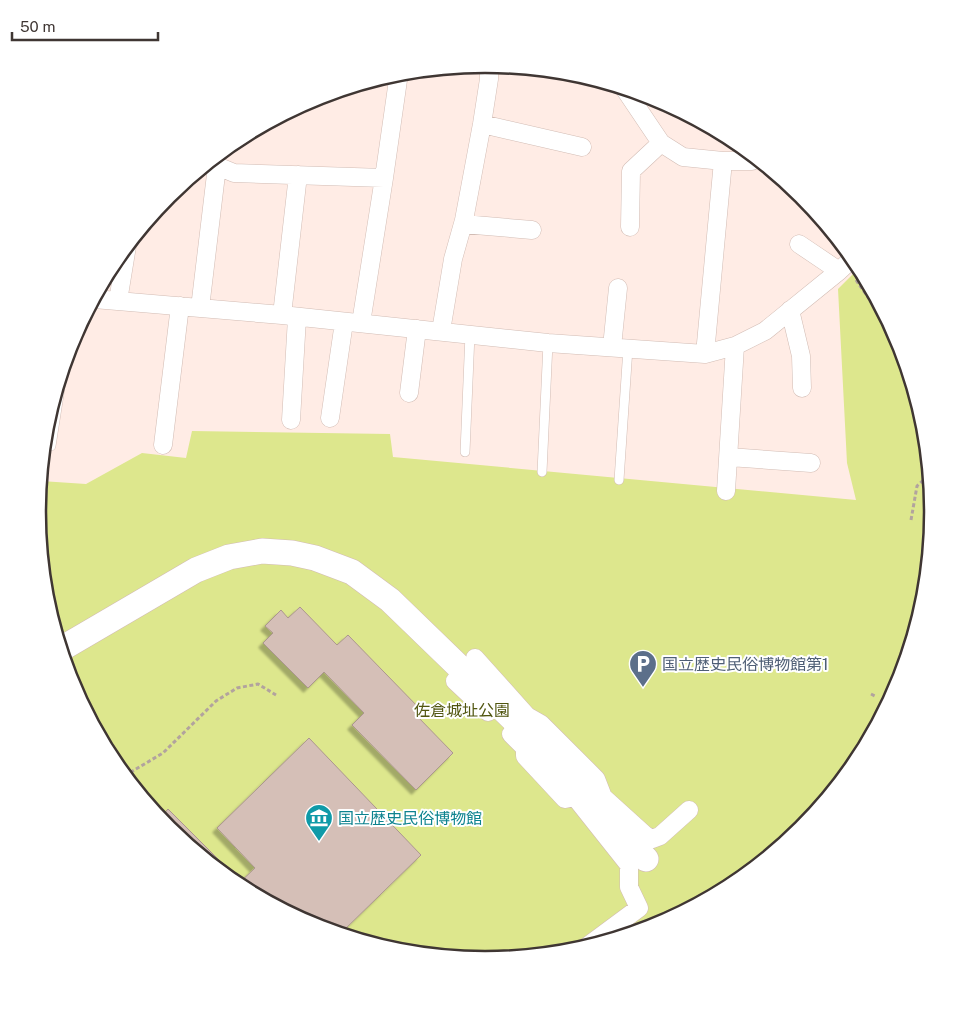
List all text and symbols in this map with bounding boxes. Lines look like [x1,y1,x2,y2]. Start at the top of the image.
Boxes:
scale bar [12,10,159,42]
text: 50 m [20,18,55,35]
parking icon: 国立歴史民俗博物館第1 [628,649,658,688]
place label: 国立歴史民俗博物館第1 [662,655,829,674]
park label: 佐倉城址公園 [414,701,510,720]
museum icon: 国立歴史民俗博物館 [304,803,334,842]
place label: 国立歴史民俗博物館 [338,809,482,828]

